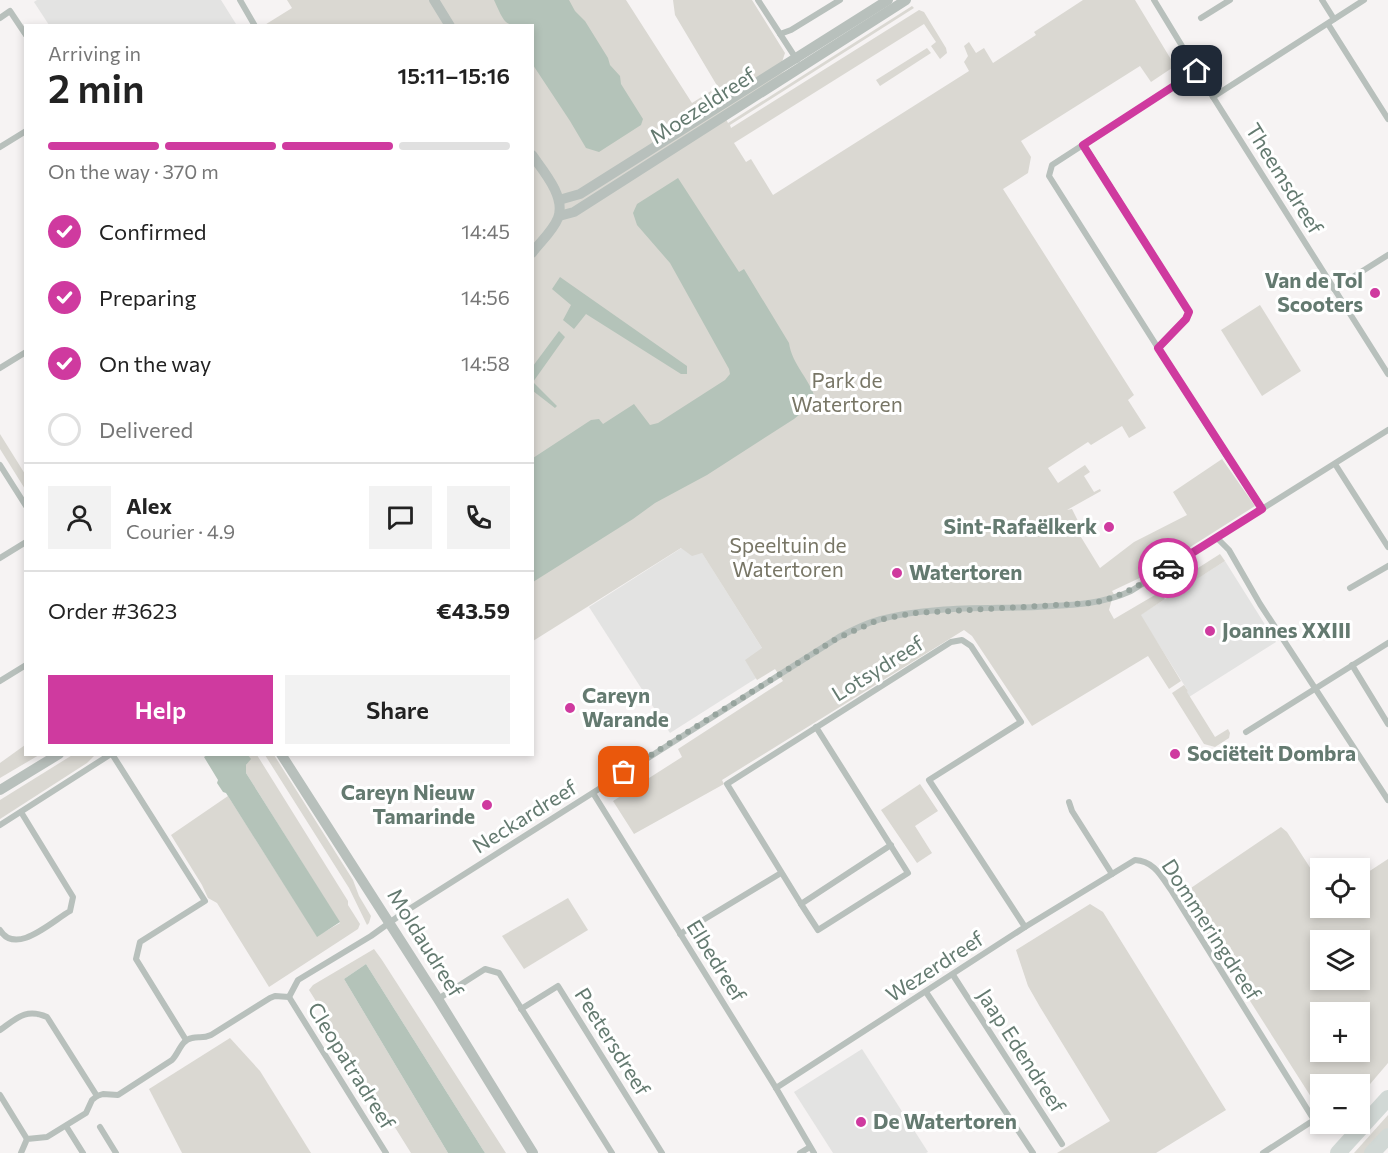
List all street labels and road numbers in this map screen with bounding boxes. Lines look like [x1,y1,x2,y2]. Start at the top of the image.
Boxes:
street label: Moezeldreef [645,61,760,148]
street label: Theemsdreef [1241,118,1330,239]
street label: Lotsydreef [827,629,928,706]
street label: Neckardreef [467,773,582,858]
street label: Dommeringdreef [1157,854,1268,1005]
street label: Moldaudreef [383,883,470,1002]
street label: Elbedreef [682,915,753,1006]
street label: Wezerdreef [881,925,988,1006]
street label: Peetersdreef [570,983,657,1100]
street label: Jaap Edendreef [973,984,1072,1117]
street label: Cleopatradreef [303,997,402,1134]

